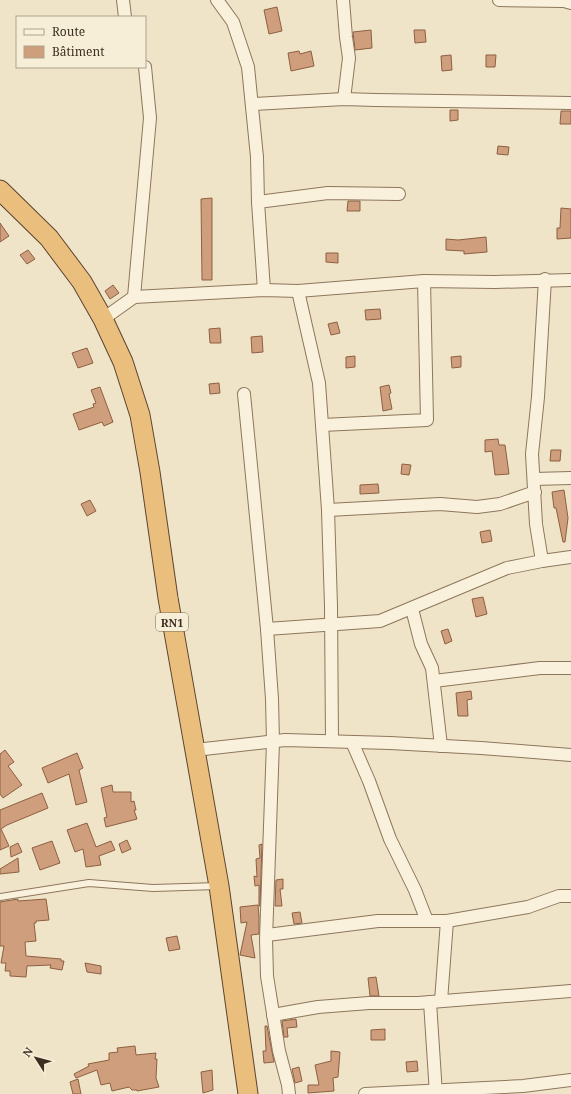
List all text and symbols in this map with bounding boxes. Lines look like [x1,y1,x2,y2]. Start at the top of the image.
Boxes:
legend [16,16,146,68]
text: Route [52,23,85,40]
text: Bâtiment [52,43,104,60]
road number: RN1 [156,613,188,631]
north arrow [16,1038,56,1078]
text: N [19,1044,36,1060]

